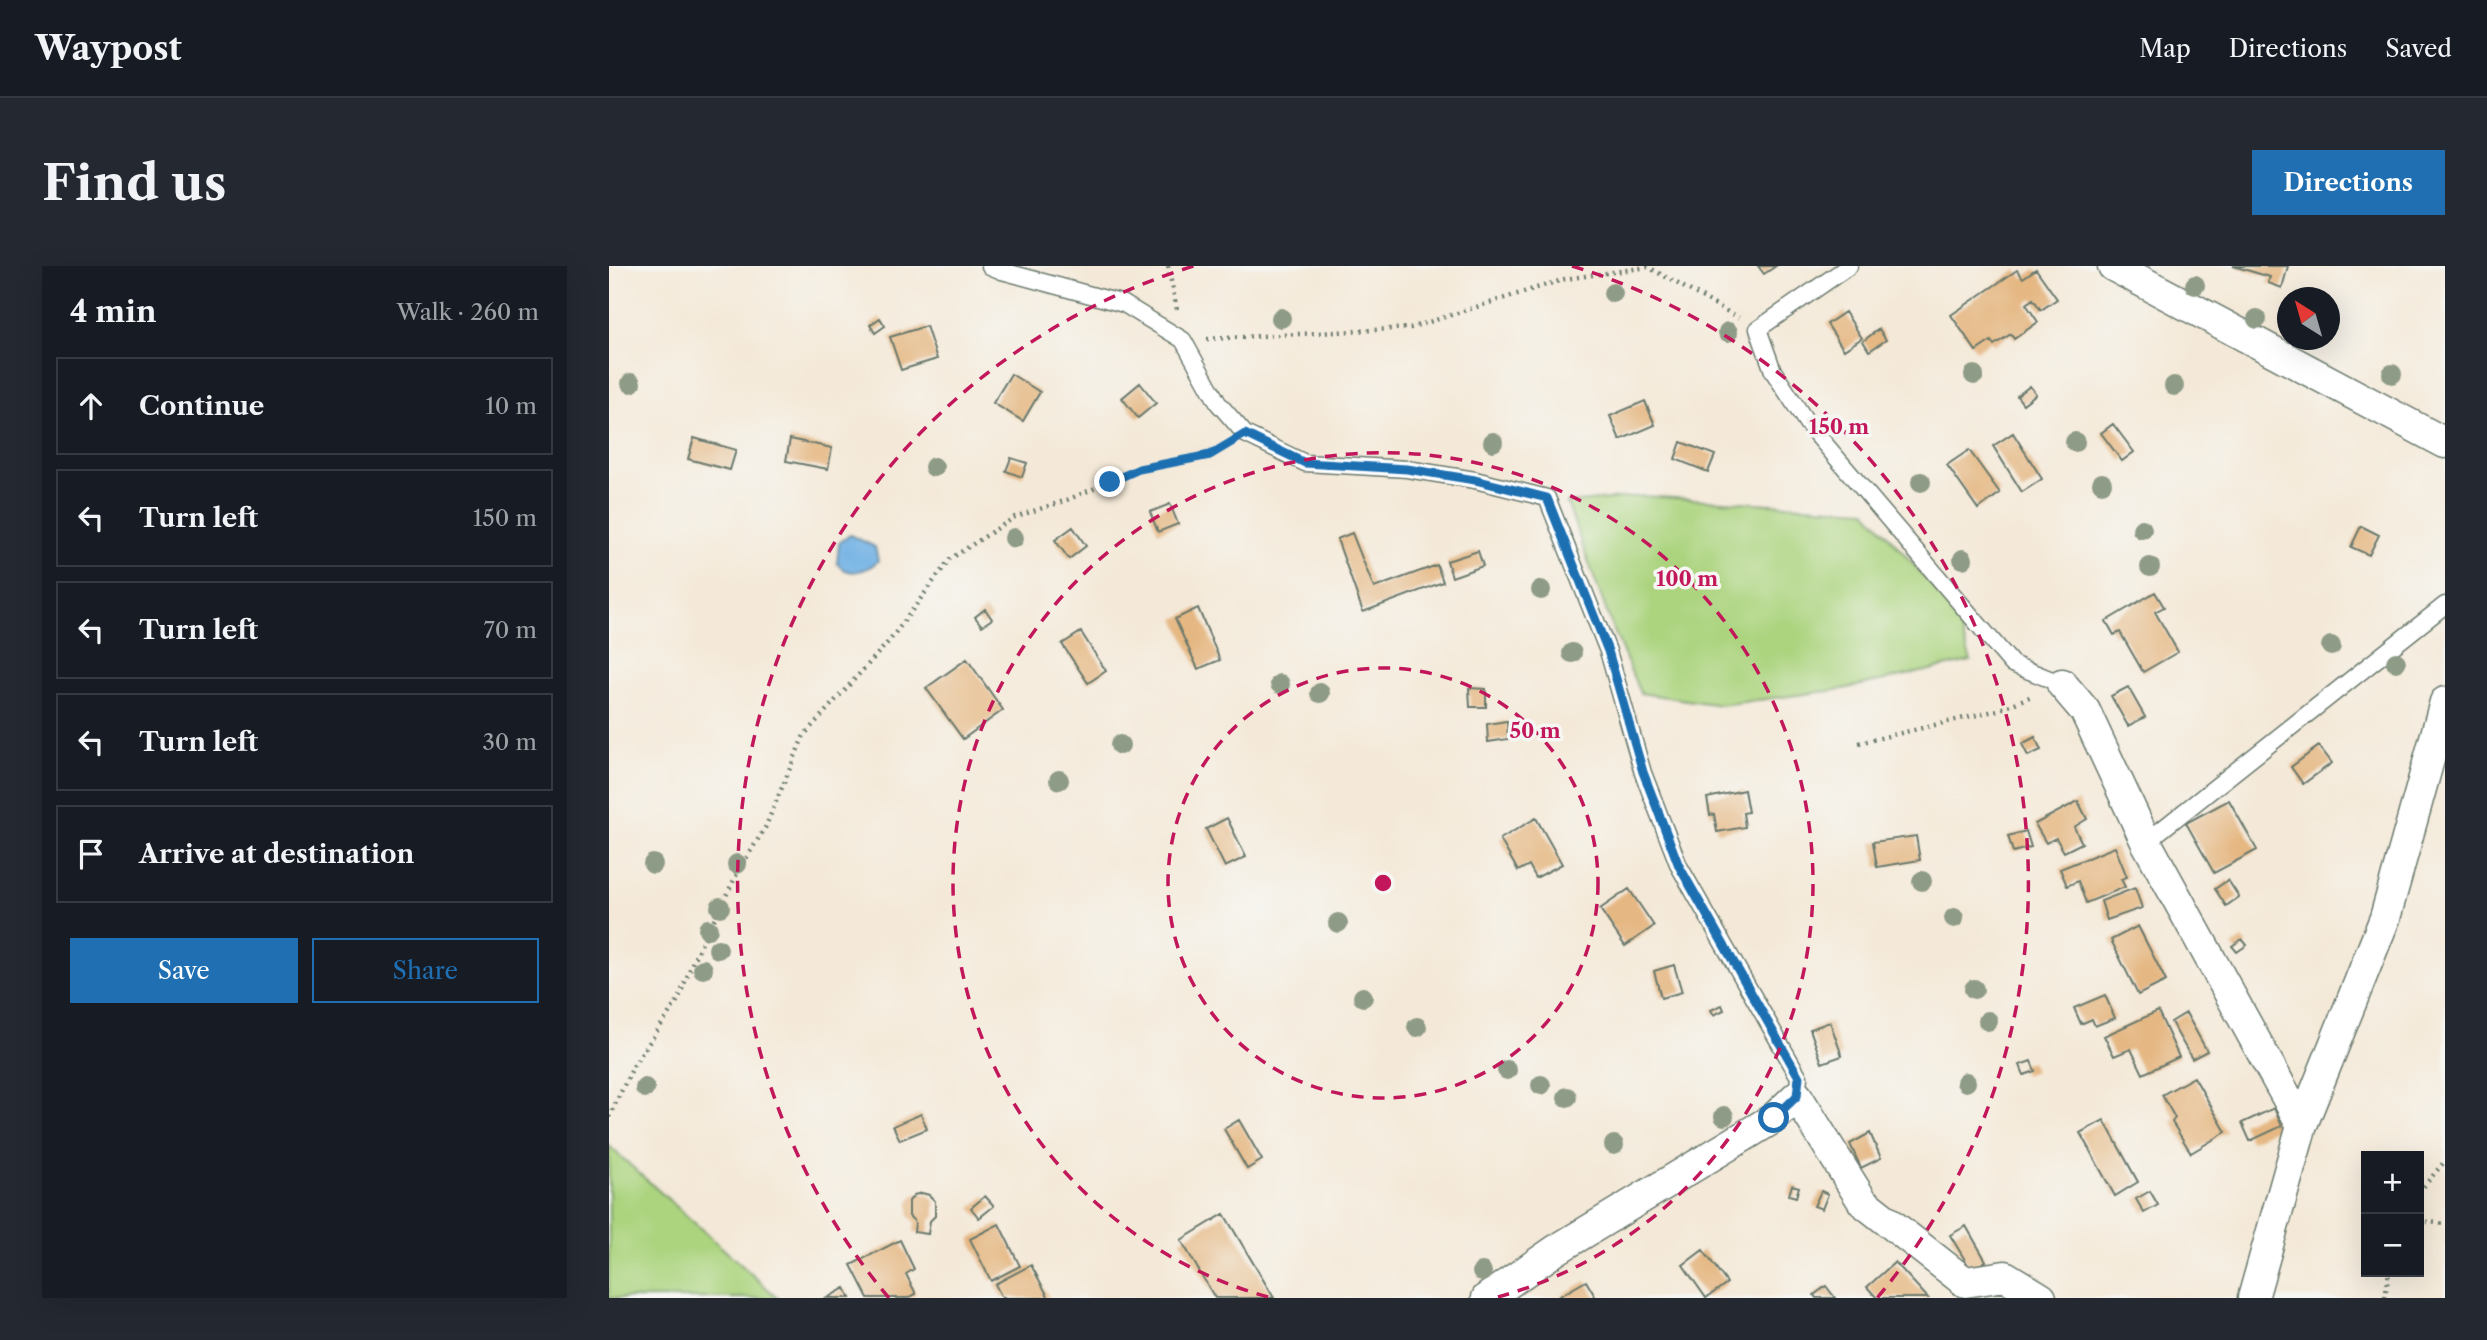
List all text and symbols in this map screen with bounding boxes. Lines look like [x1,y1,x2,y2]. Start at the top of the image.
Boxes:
text: Waypost [35,28,182,69]
text: Map [2139,34,2191,63]
text: Directions [2229,34,2347,63]
text: Saved [2385,34,2452,63]
button: Directions [2252,150,2445,215]
text: Find us [42,152,226,213]
north arrow [2277,287,2340,350]
text: 4 min [70,293,156,330]
text: Walk · 260 m [397,298,539,326]
icon: ahead [72,387,110,425]
text: Continue [139,390,264,422]
text: 10 m [485,392,537,420]
text: 150 m [1809,414,1869,439]
route end [1094,466,1125,497]
icon: left [72,499,110,537]
text: Turn left [139,502,258,534]
text: 150 m [473,504,537,532]
text: 100 m [1656,566,1718,591]
icon: left [72,611,110,649]
text: Turn left [139,614,258,646]
text: 70 m [484,616,537,644]
text: 50 m [1509,718,1561,743]
icon: left [72,723,110,761]
text: Turn left [139,726,258,758]
text: 30 m [482,728,537,756]
icon: arrive [72,835,110,873]
text: Arrive at destination [139,838,414,870]
centre of rings [1371,871,1395,895]
button: Save [70,938,298,1003]
button: Share [312,938,539,1003]
route start [1758,1102,1789,1133]
map controls [2361,1151,2424,1277]
button: + [2361,1151,2424,1214]
button: − [2361,1214,2424,1277]

